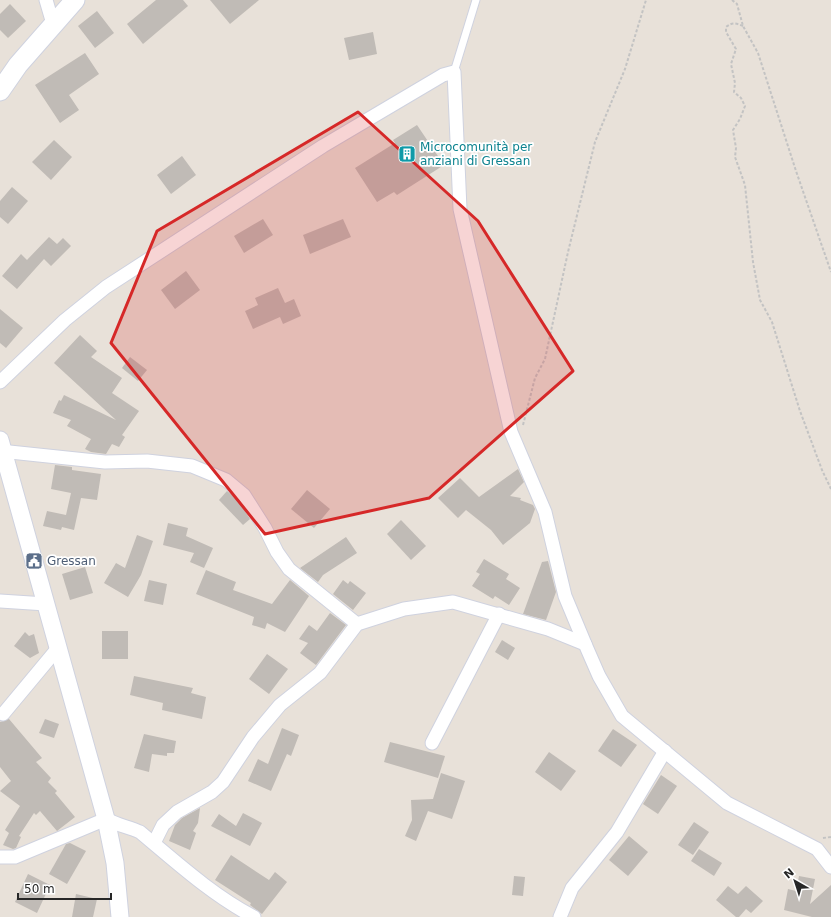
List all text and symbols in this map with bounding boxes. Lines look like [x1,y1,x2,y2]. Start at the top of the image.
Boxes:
place label: Microcomunità per anziani di Gressan [420,140,532,168]
building icon: Microcomunità per anziani di Gressan [397,144,417,164]
public building icon: Gressan [24,551,44,571]
place label: Gressan [47,554,96,568]
north arrow [775,861,815,901]
text: N [781,866,797,882]
scale bar [18,875,111,901]
text: 50 m [24,882,55,896]

